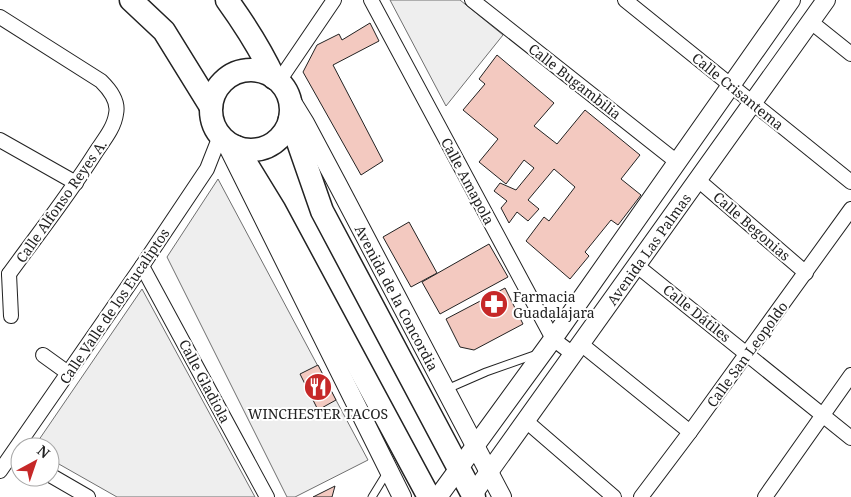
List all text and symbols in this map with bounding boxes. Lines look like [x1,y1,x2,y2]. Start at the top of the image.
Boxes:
street label: Calle Bugambilia [525,39,625,123]
street label: Calle Crisantema [688,48,788,134]
street label: Calle Amapola [437,134,499,228]
street label: Calle Alfonso Reyes A. [11,136,111,266]
street label: Calle Begonias [709,187,795,265]
street label: Avenida Las Palmas [602,189,695,308]
street label: Avenida de la Concordia [351,221,443,374]
street label: Calle Valle de los Eucaliptos [55,224,173,388]
street label: Calle Dátiles [659,280,735,346]
place label: Farmacia Guadalajara [513,287,595,322]
pharmacy icon: Farmacia Guadalajara [479,289,509,319]
street label: Calle San Leopoldo [702,297,792,411]
street label: Calle Gladiola [175,336,235,426]
restaurant icon: WINCHESTER TACOS [303,372,333,402]
place label: WINCHESTER TACOS [248,404,388,423]
north arrow [10,437,60,487]
text: N [33,441,54,462]

